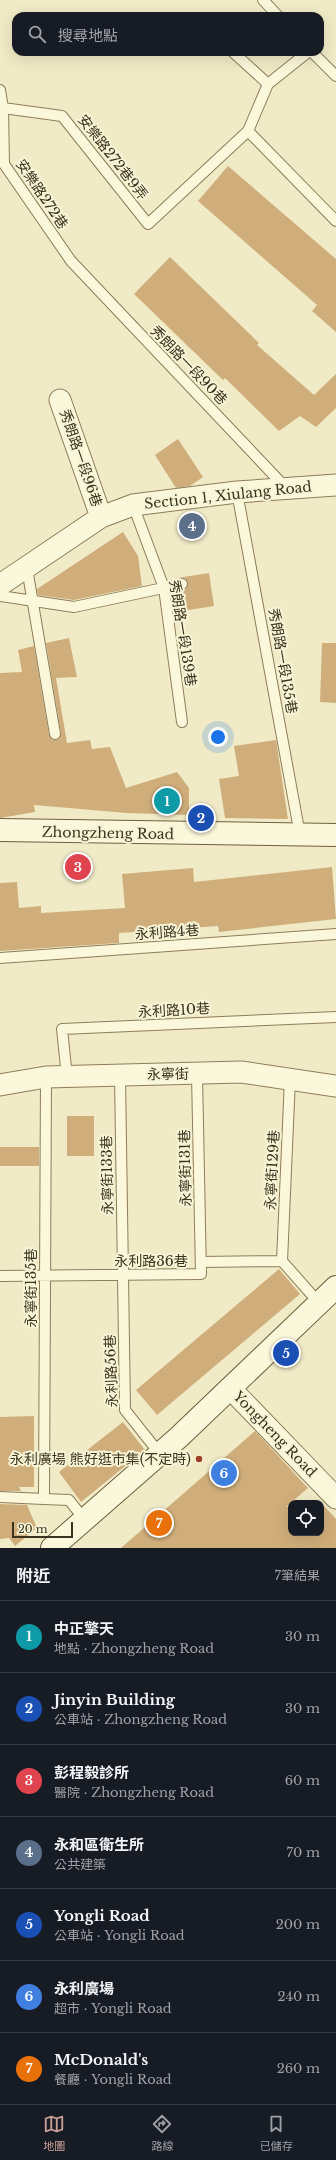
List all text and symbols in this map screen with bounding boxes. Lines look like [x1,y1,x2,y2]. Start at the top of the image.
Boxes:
search box [12,12,324,56]
icon: search [26,23,48,45]
text: 搜尋地點 [58,26,118,45]
street label: 安樂路272巷9弄 [74,111,152,203]
street label: 安樂路272巷 [12,156,72,232]
street label: 秀朗路一段90巷 [147,322,231,408]
street label: 秀朗路一段96巷 [56,407,106,509]
street label: Section 1, Xiulang Road [143,477,313,513]
pin: 4 [179,511,205,541]
street label: 秀朗路一段139巷 [166,578,200,688]
street label: 秀朗路一段135巷 [265,607,301,715]
your location [208,727,228,747]
pin: 1 [154,786,180,816]
pin: 2 [188,803,214,833]
street label: Zhongzheng Road [42,823,175,843]
pin: 3 [65,852,91,882]
street label: 永利路4巷 [134,921,200,943]
street label: 永利路10巷 [137,999,211,1021]
street label: 永寧街 [147,1065,189,1083]
street label: 永寧街131巷 [175,1129,195,1207]
street label: 永寧街129巷 [261,1130,283,1210]
street label: 永寧街133巷 [97,1135,117,1215]
street label: 永寧街135巷 [22,1249,40,1327]
street label: 永利路36巷 [114,1252,188,1270]
street label: 永利路56巷 [101,1334,121,1408]
pin: 5 [273,1338,299,1368]
street label: Yongheng Road [229,1386,321,1481]
place label: 永利廣場 熊好逛市集(不定時) [10,1450,191,1468]
marker: 永利廣場 熊好逛市集(不定時) [194,1454,204,1464]
pin: 6 [211,1458,237,1488]
map controls [288,1500,324,1536]
button: locate [288,1500,324,1536]
pin: 7 [146,1508,172,1538]
scale bar [12,1520,73,1539]
text: 20 m [18,1522,48,1536]
text: 附近 [16,1566,50,1587]
text: 7筆結果 [274,1567,320,1584]
text: 中正擎天 [54,1619,114,1638]
text: 1 [26,1628,32,1645]
text: 30 m [285,1628,320,1645]
text: 地點 · Zhongzheng Road [54,1640,214,1657]
text: Jinyin Building [54,1690,175,1709]
text: 2 [25,1700,33,1717]
text: 30 m [285,1700,320,1717]
text: 公車站 · Zhongzheng Road [54,1711,227,1728]
text: 彭程毅診所 [54,1763,129,1782]
text: 3 [25,1772,33,1789]
text: 60 m [285,1772,320,1789]
text: 醫院 · Zhongzheng Road [54,1784,214,1801]
text: 永和區衛生所 [54,1835,144,1854]
text: 4 [25,1844,33,1861]
text: 70 m [287,1844,320,1861]
text: 公共建築 [54,1856,106,1873]
text: Yongli Road [54,1906,150,1925]
text: 5 [25,1916,33,1933]
text: 200 m [276,1916,320,1933]
text: 公車站 · Yongli Road [54,1927,185,1944]
text: 永利廣場 [54,1979,114,1998]
text: 6 [25,1988,33,2005]
text: 240 m [277,1988,320,2005]
text: 超市 · Yongli Road [54,2000,172,2017]
text: McDonald's [54,2050,148,2069]
text: 7 [26,2060,32,2077]
text: 260 m [277,2060,320,2077]
text: 餐廳 · Yongli Road [54,2071,172,2088]
tab: 地圖 [43,2113,65,2153]
tab: 路線 [151,2113,173,2153]
tab: 已儲存 [260,2113,293,2153]

